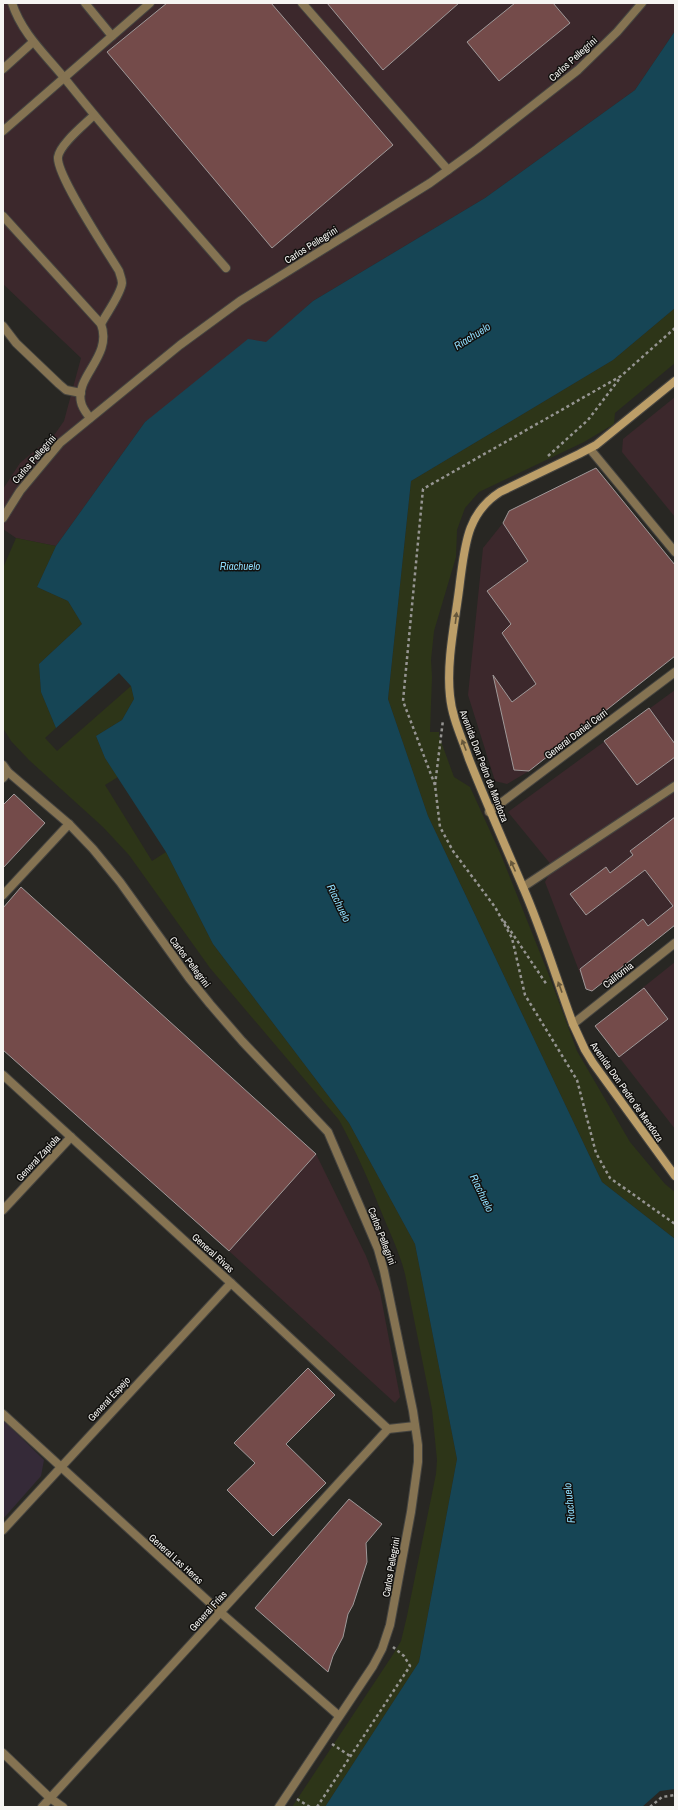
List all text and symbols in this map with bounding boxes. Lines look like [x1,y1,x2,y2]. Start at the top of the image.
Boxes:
street label: Carlos Pellegrini [546,34,600,84]
street label: Carlos Pellegrini [282,223,340,267]
water label: Riachuelo [451,319,493,353]
street label: Carlos Pellegrini [9,432,59,486]
water label: Riachuelo [220,559,260,573]
one-way arrow [453,612,459,624]
street label: General Daniel Cerri [542,706,610,762]
street label: Avenida Don Pedro de Mendoza [456,707,512,824]
one-way arrow [461,739,467,751]
one-way arrow [510,859,516,871]
water label: Riachuelo [324,882,354,924]
street label: Carlos Pellegrini [167,934,213,990]
street label: California [600,959,636,991]
one-way arrow [556,981,562,993]
street label: Avenida Don Pedro de Mendoza [587,1039,667,1145]
street label: General Zapiola [13,1132,63,1184]
water label: Riachuelo [467,1172,497,1214]
street label: Carlos Pellegrini [365,1205,399,1267]
street label: General Rivas [189,1231,237,1275]
street label: General Espejo [85,1374,133,1424]
water label: Riachuelo [560,1482,578,1524]
street label: General Las Heras [146,1531,206,1587]
street label: Carlos Pellegrini [379,1536,403,1598]
street label: General Frías [186,1588,230,1634]

